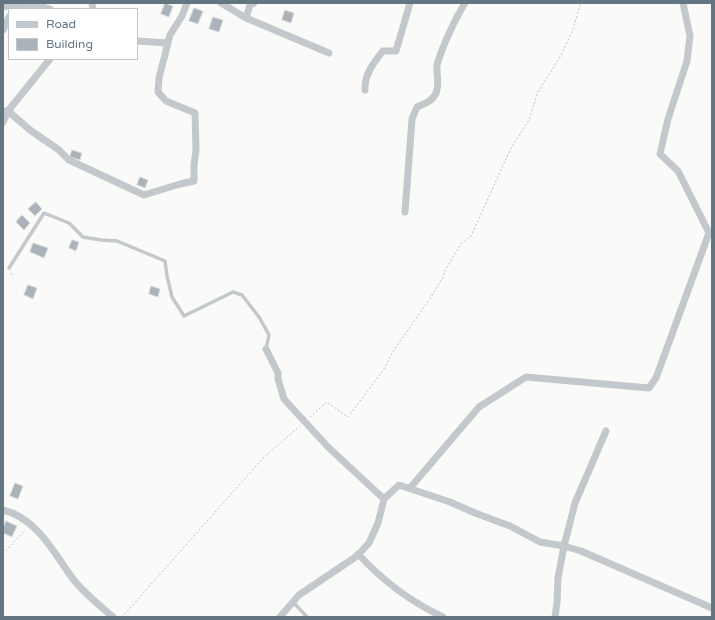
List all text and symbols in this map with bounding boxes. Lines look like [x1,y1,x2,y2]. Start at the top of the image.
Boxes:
legend [8,8,138,60]
text: Road [46,17,76,31]
text: Building [46,37,93,51]

